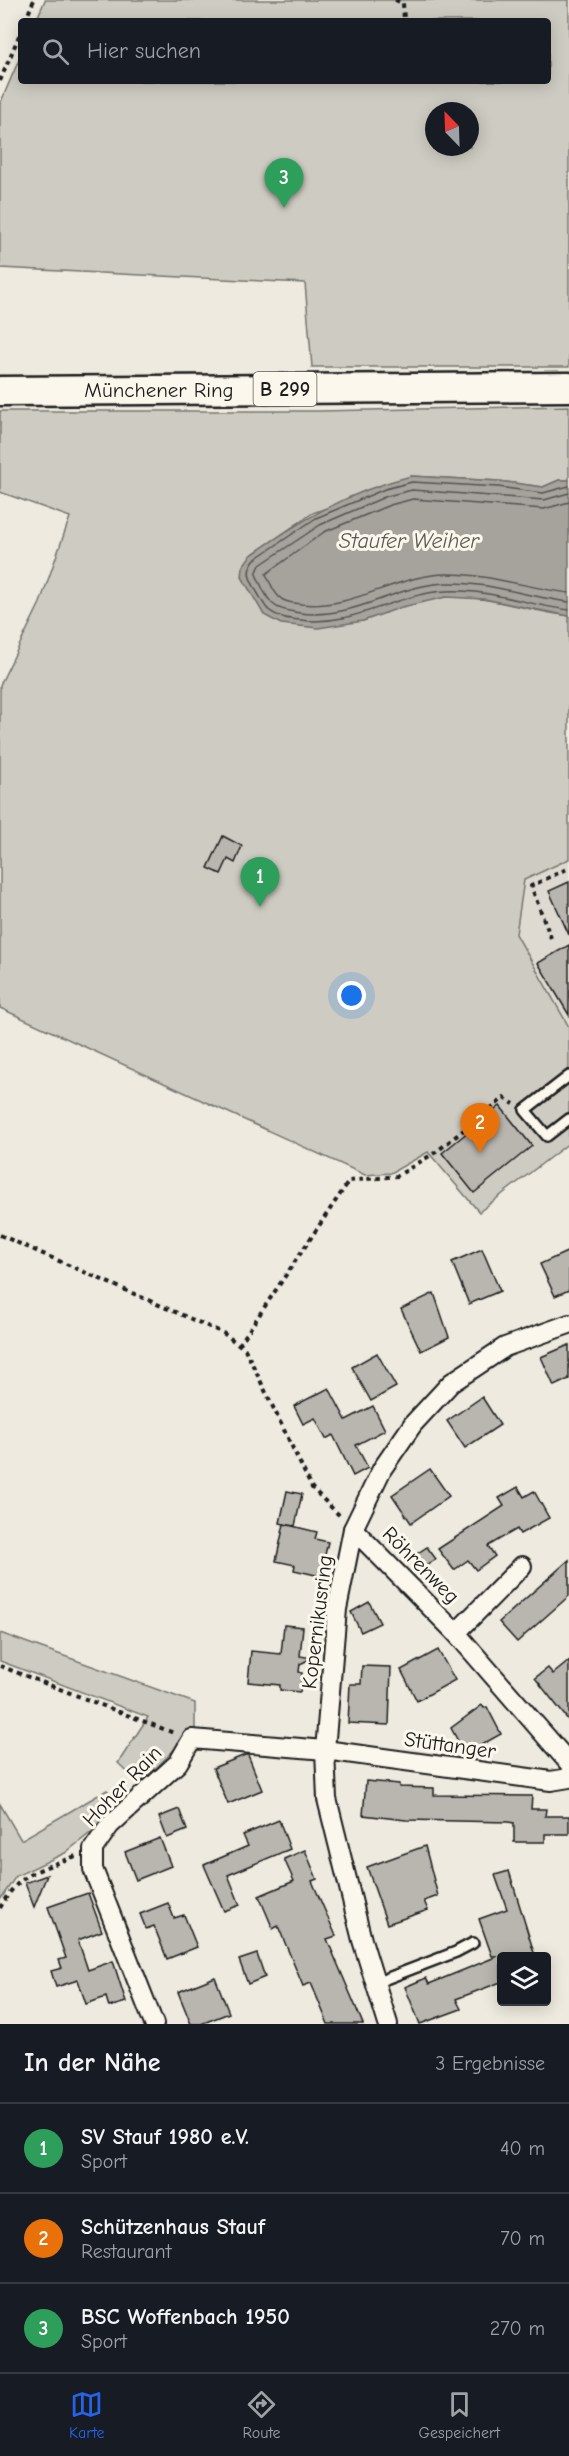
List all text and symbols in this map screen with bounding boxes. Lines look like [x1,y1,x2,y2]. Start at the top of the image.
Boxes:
search box [18,18,551,84]
icon: search [39,35,72,68]
text: Hier suchen [87,38,201,64]
north arrow [425,102,479,156]
pin: 3 [264,158,304,208]
road number: B 299 [254,372,316,406]
street label: Münchener Ring [84,378,234,402]
water label: Staufer Weiher [339,528,480,554]
pin: 1 [240,858,280,907]
your location [337,981,366,1010]
pin: 2 [460,1104,500,1153]
street label: Röhrenweg [378,1522,464,1608]
street label: Kopernikusring [297,1554,337,1690]
street label: Stüttanger [403,1727,498,1763]
street label: Hoher Rain [78,1741,166,1831]
map controls [497,1952,551,2006]
button: layers [497,1952,551,2006]
text: In der Nähe [24,2048,161,2078]
text: 3 Ergebnisse [435,2052,545,2075]
text: SV Stauf 1980 e.V. [81,2124,249,2150]
text: 1 [40,2137,47,2160]
text: 40 m [500,2137,545,2160]
text: Sport [81,2150,127,2173]
text: Schützenhaus Stauf [81,2214,265,2240]
text: 2 [39,2227,48,2250]
text: 70 m [500,2227,545,2250]
text: Restaurant [81,2240,171,2263]
text: BSC Woffenbach 1950 [81,2304,290,2330]
text: 3 [39,2317,48,2340]
text: 270 m [490,2317,545,2340]
text: Sport [81,2330,127,2353]
tab: Karte [69,2388,105,2442]
tab: Route [243,2388,281,2442]
tab: Gespeichert [419,2388,500,2442]

